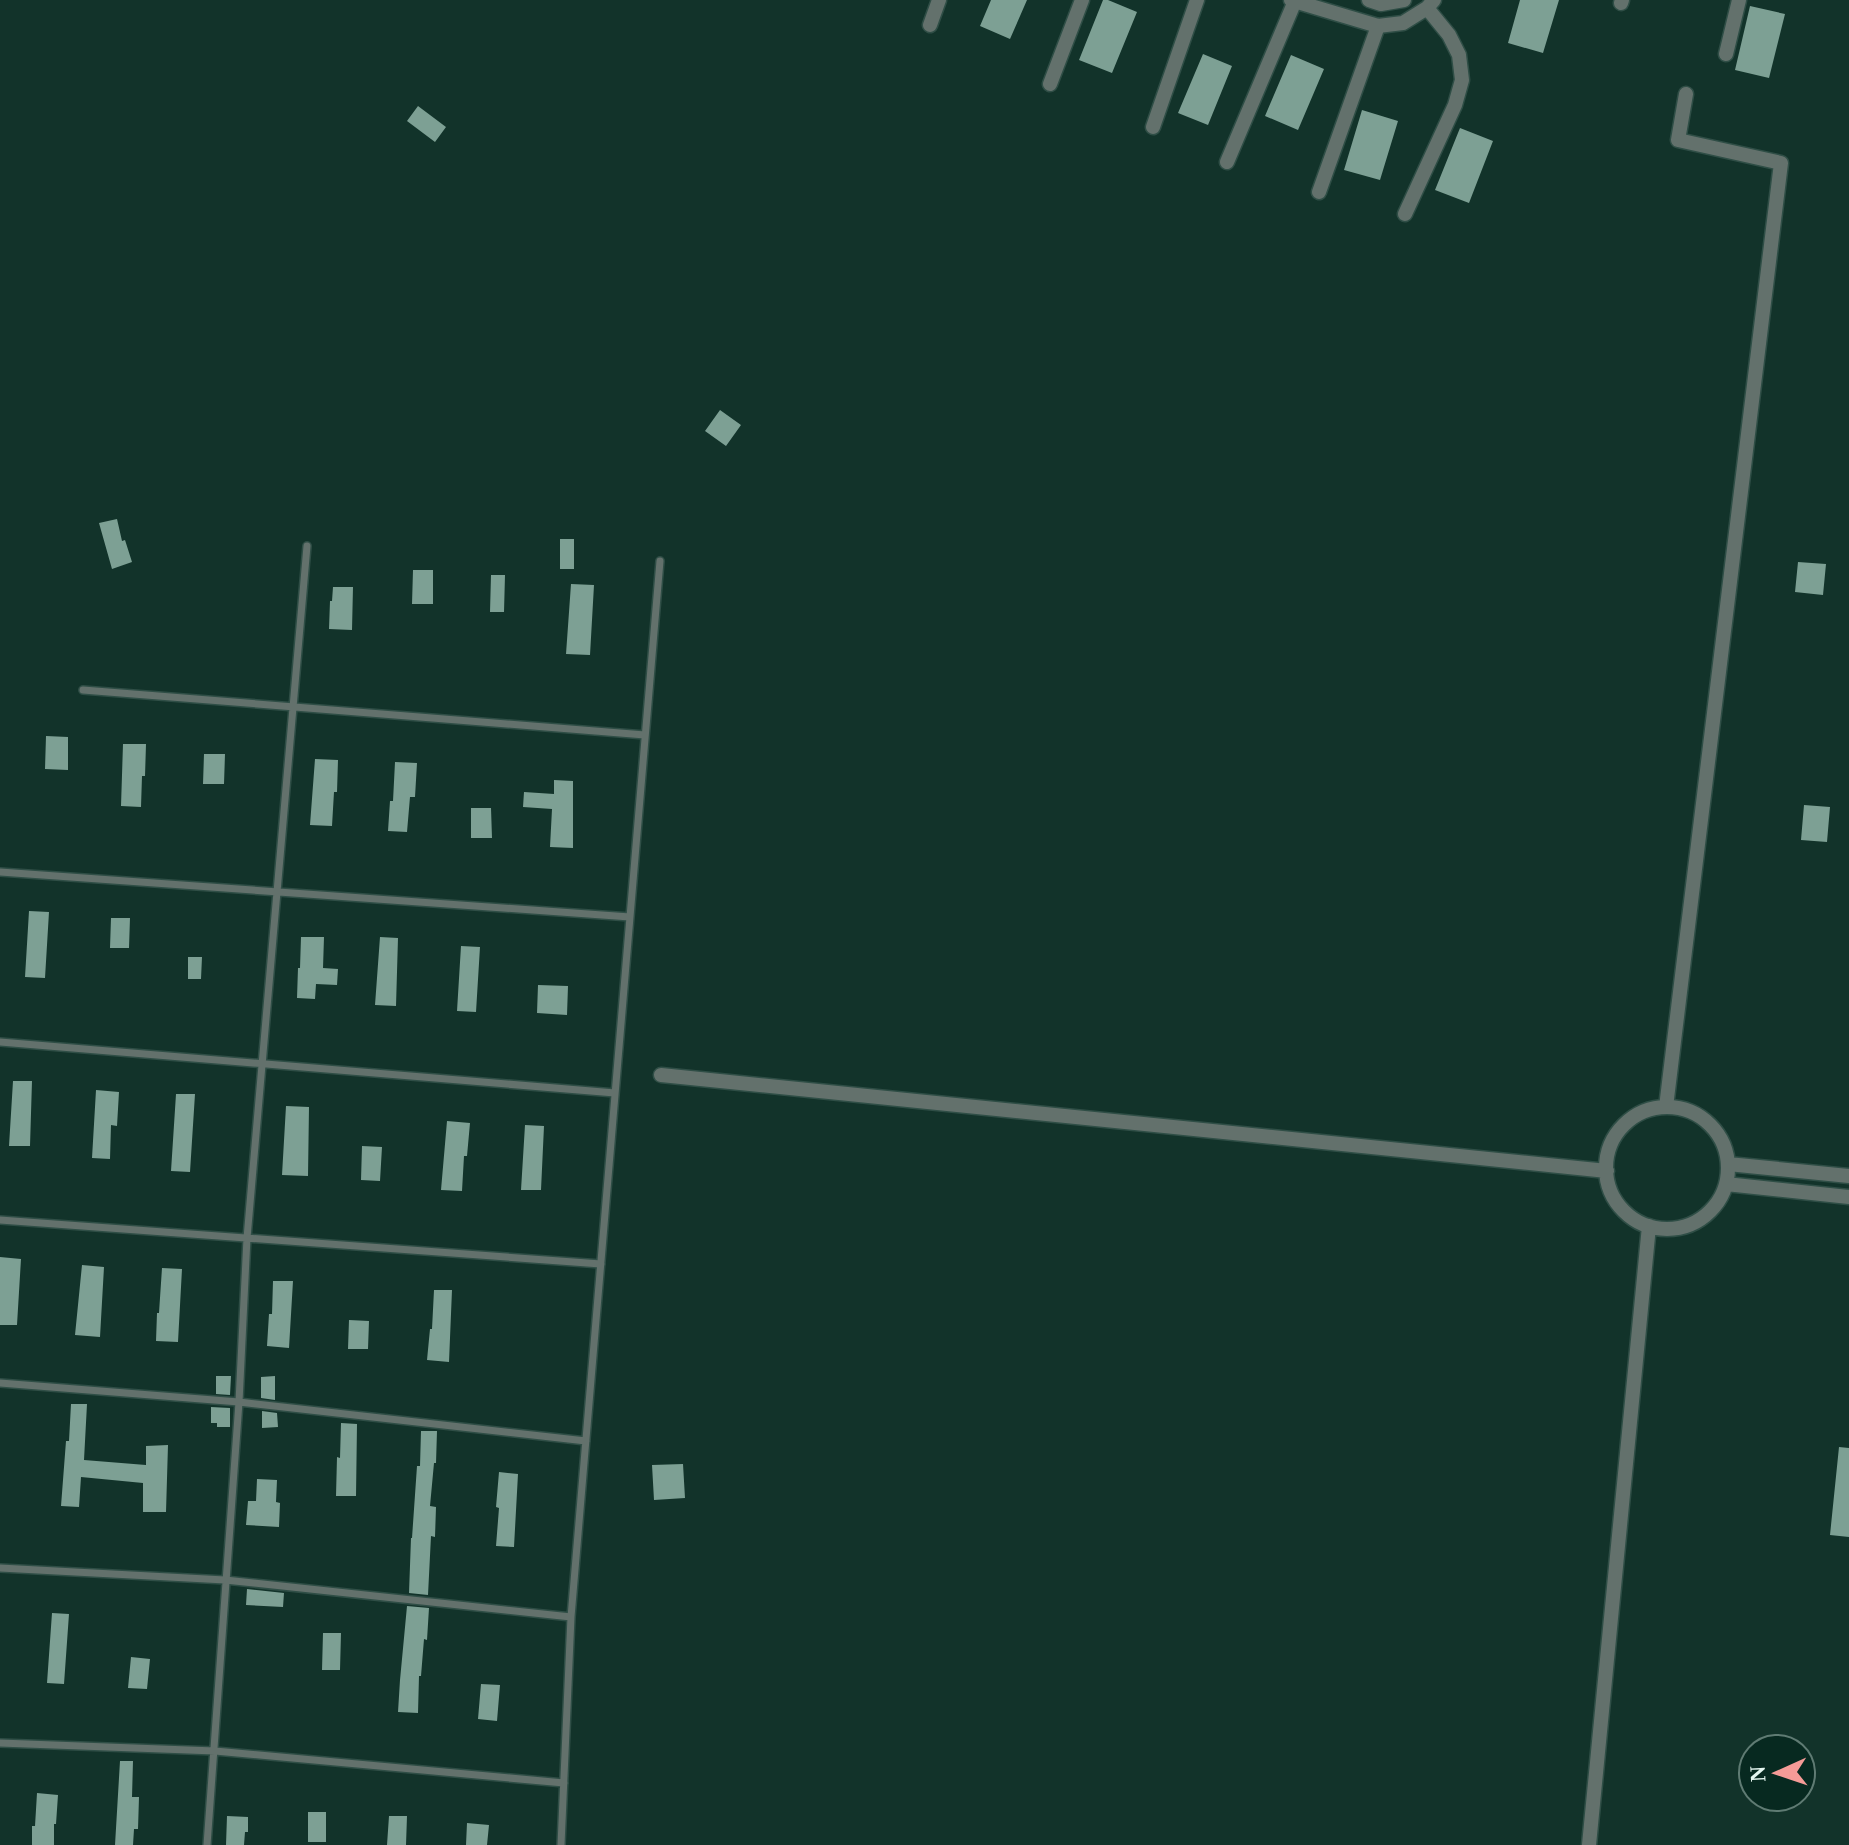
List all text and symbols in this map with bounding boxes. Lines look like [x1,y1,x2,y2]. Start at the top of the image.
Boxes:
north arrow [1737,1733,1817,1813]
text: N [1745,1765,1770,1783]

